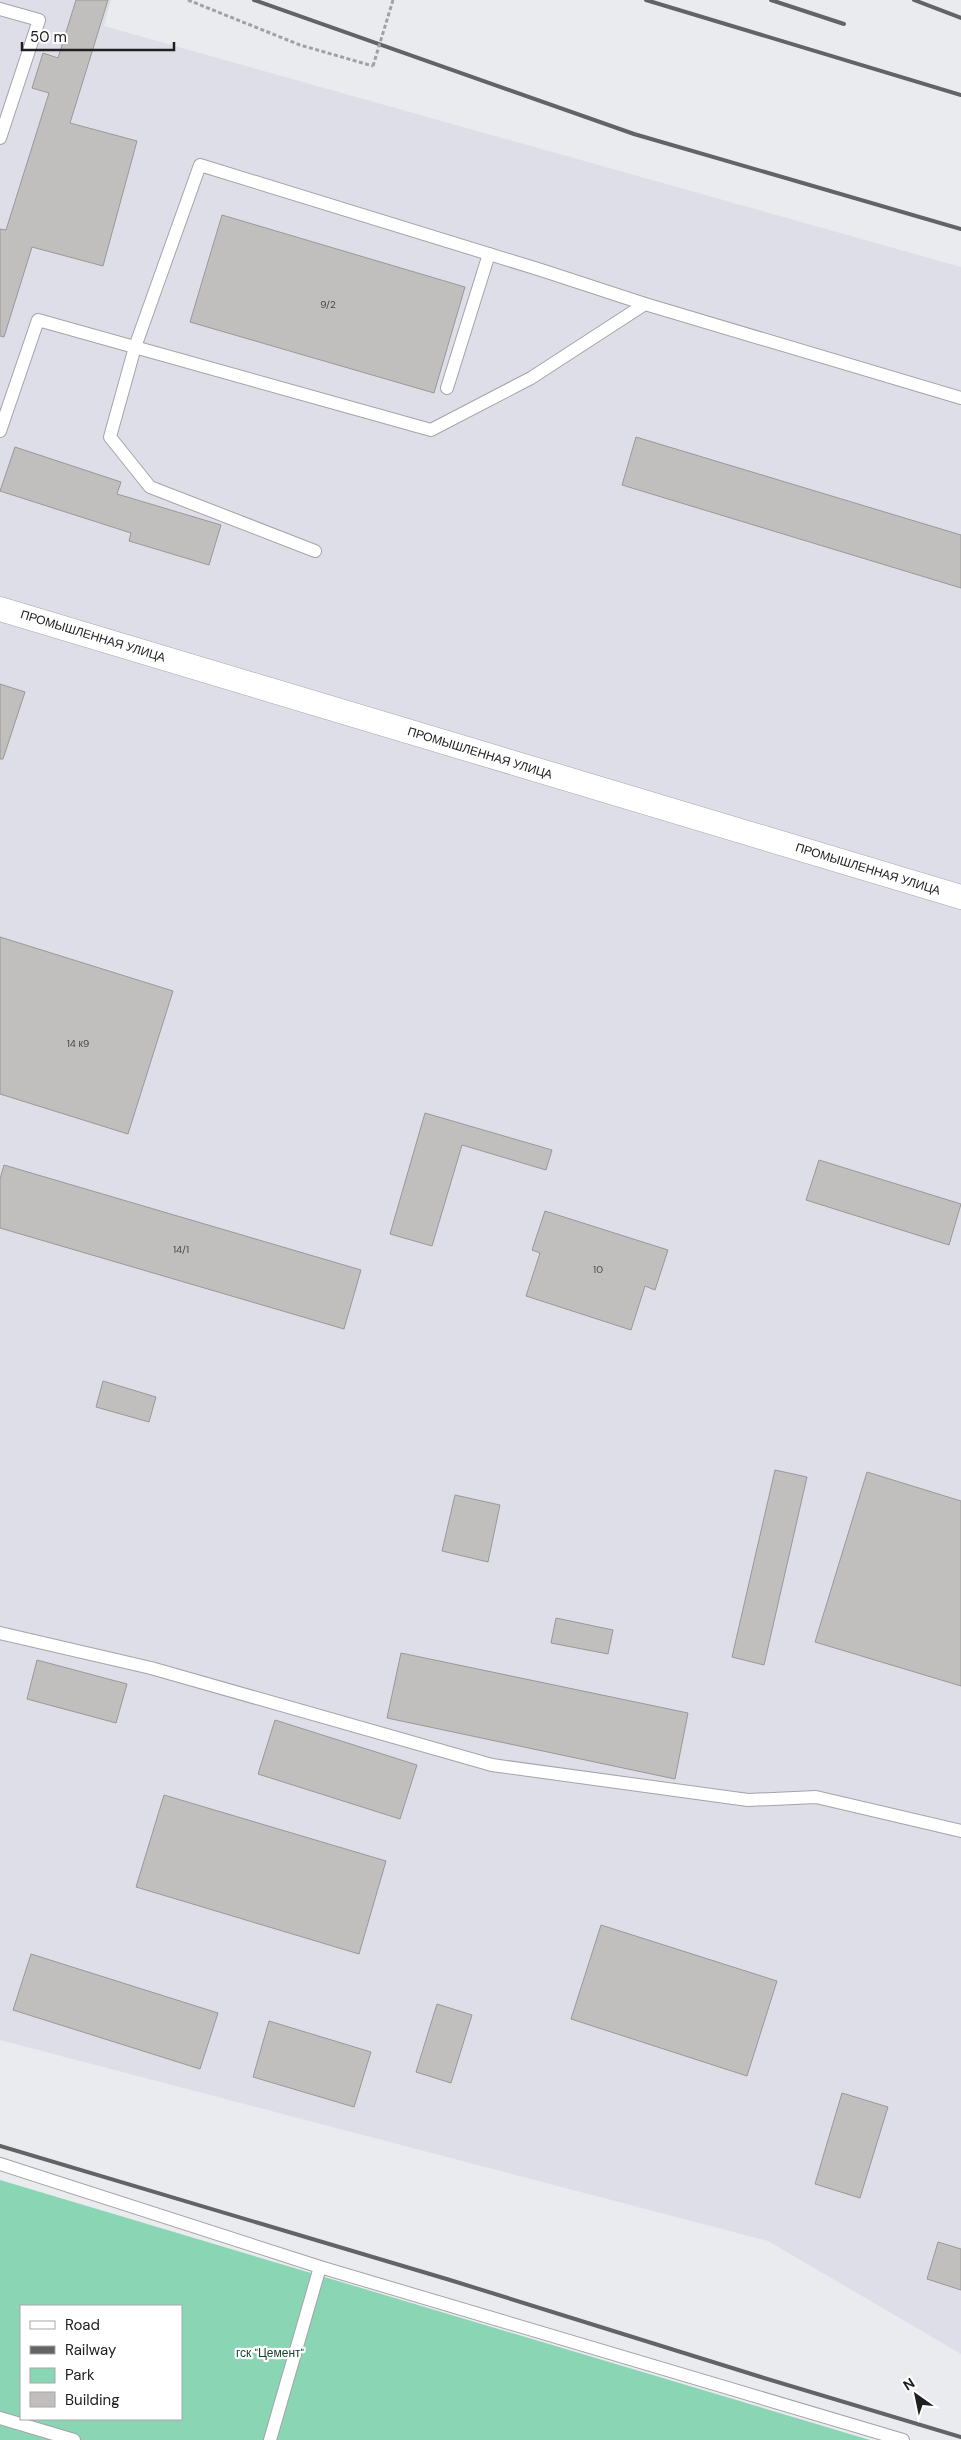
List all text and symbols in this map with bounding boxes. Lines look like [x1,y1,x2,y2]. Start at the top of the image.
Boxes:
scale bar [22,20,175,52]
text: 50 m [30,27,67,47]
house number: 9/2 [320,298,336,311]
street label: ПРОМЫШЛЕННАЯ УЛИЦА [18,606,168,666]
street label: ПРОМЫШЛЕННАЯ УЛИЦА [405,723,555,783]
street label: ПРОМЫШЛЕННАЯ УЛИЦА [793,839,943,899]
house number: 14 к9 [67,1037,89,1050]
house number: 14/1 [173,1243,189,1256]
house number: 10 [593,1263,603,1276]
legend [20,2305,182,2420]
text: Road [65,2315,100,2335]
text: Railway [65,2340,117,2360]
park label: гск "Цемент" [236,2345,305,2361]
text: Park [65,2365,95,2385]
north arrow [891,2370,941,2420]
text: N [900,2374,918,2394]
text: Building [65,2390,120,2410]

